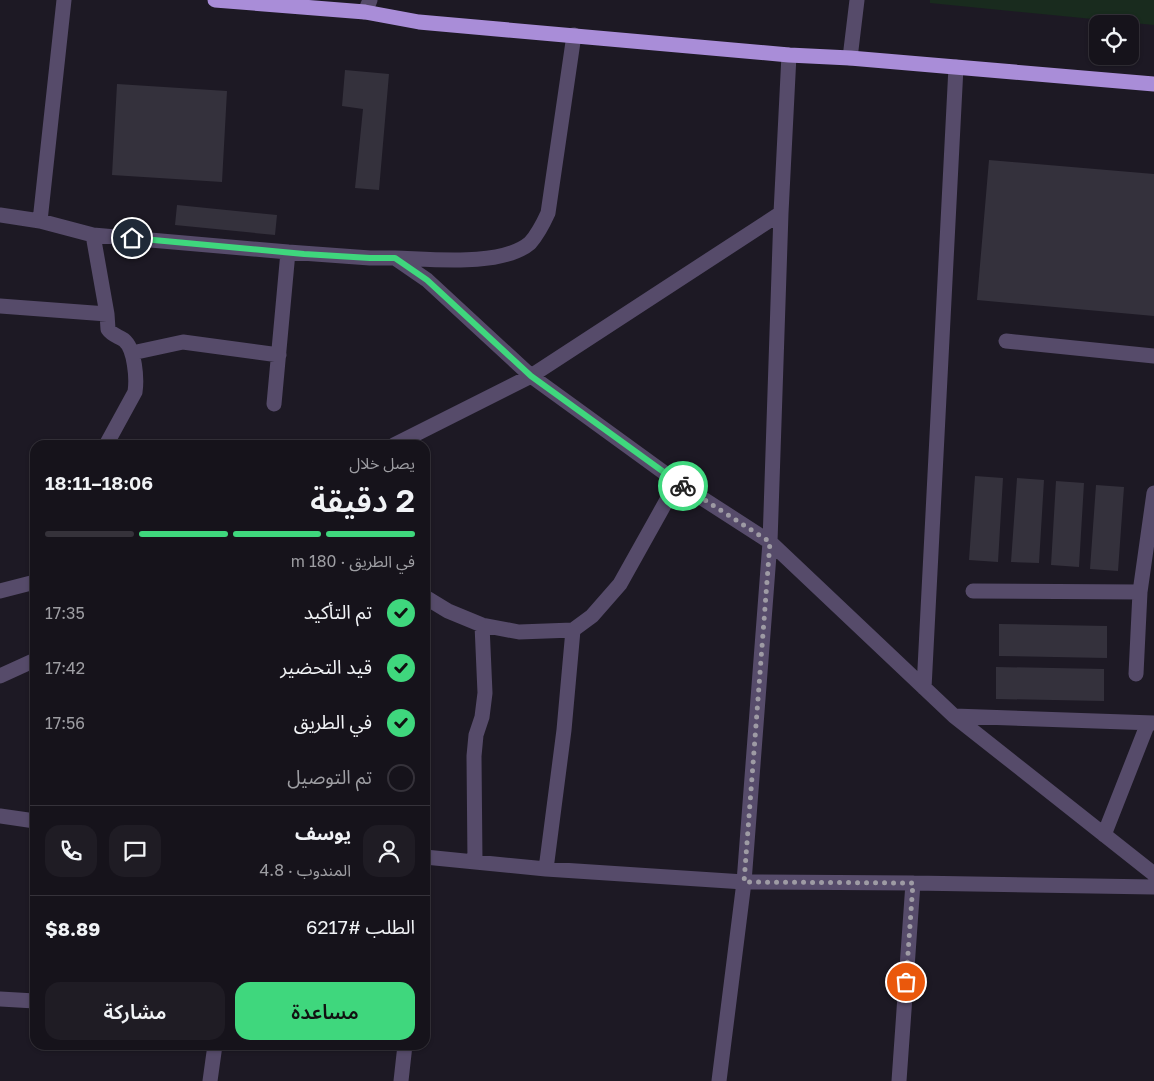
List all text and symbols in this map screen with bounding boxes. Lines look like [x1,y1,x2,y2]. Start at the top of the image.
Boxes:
map controls [1089,15,1139,65]
button: locate [1089,15,1139,65]
pin [111,217,153,259]
icon: home [118,224,146,252]
text: يصل خلال [349,453,415,473]
courier [658,461,708,511]
text: 18:06–18:11 [45,471,153,494]
icon: bike [669,472,697,500]
text: 2 دقيقة [310,481,415,519]
text: في الطريق · 180 m [291,551,415,571]
icon: check [387,599,415,627]
text: تم التأكيد [304,600,372,623]
text: 17:35 [45,603,85,623]
icon: check [387,654,415,682]
text: قيد التحضير [280,655,372,678]
text: 17:42 [45,658,85,678]
icon: check [387,709,415,737]
text: في الطريق [294,710,372,733]
text: 17:56 [45,713,85,733]
text: تم التوصيل [287,765,372,788]
text: يوسف [295,821,351,844]
button: phone [45,825,97,877]
button: chat [109,825,161,877]
button: person [363,825,415,877]
text: المندوب · 4.8 [260,860,351,880]
text: الطلب #6217 [306,915,415,938]
text: $8.89 [45,917,100,940]
pin [885,961,927,1003]
icon: bag [892,968,920,996]
button: مشاركة [45,982,225,1040]
button: مساعدة [235,982,415,1040]

